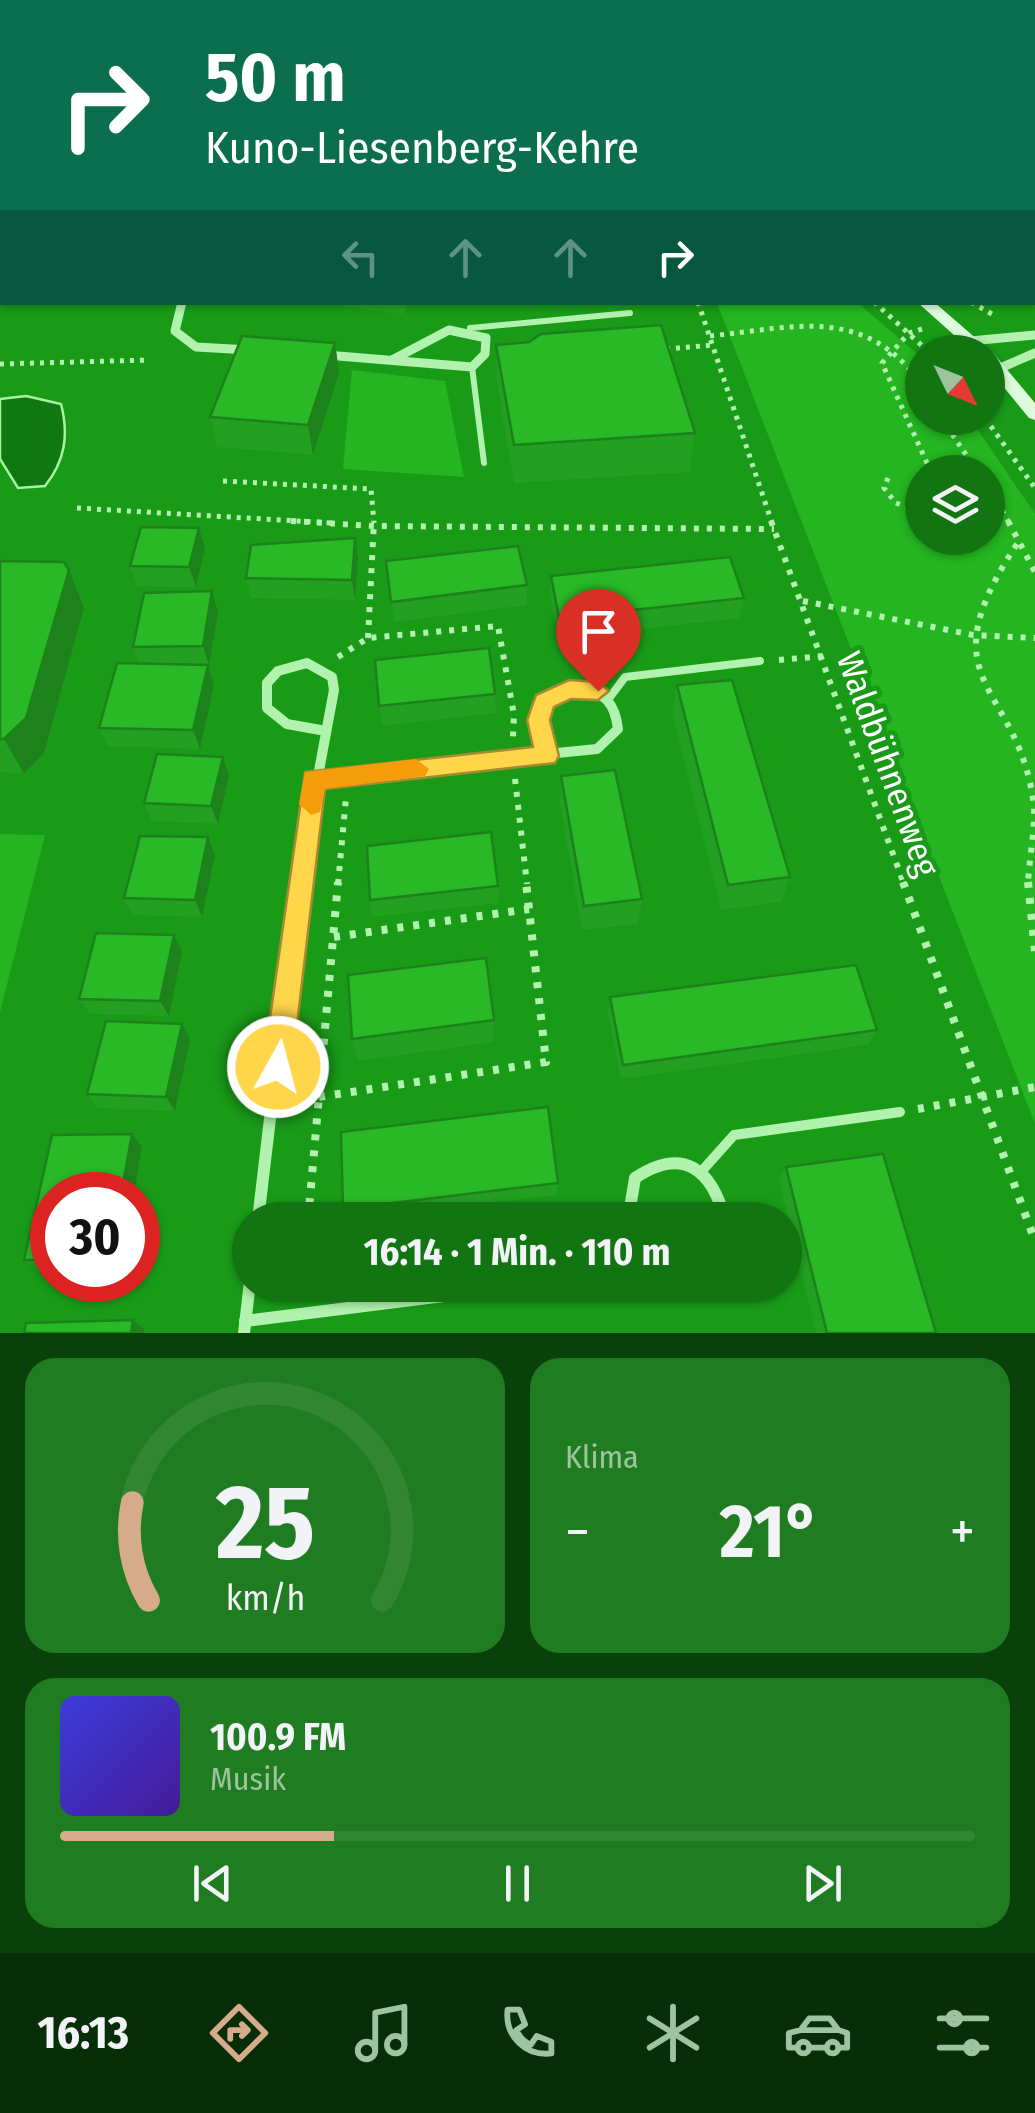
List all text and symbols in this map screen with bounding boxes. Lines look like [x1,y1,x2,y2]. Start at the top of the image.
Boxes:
text: 50 m [205,36,346,120]
icon: right [40,40,170,170]
text: Kuno-Liesenberg-Kehre [205,121,639,175]
icon: left [333,230,388,285]
icon: ahead [438,230,493,285]
icon: ahead [543,230,598,285]
icon: right [648,230,703,285]
north arrow [905,335,1005,435]
map controls [905,335,1005,555]
button: layers [905,455,1005,555]
pin [556,589,641,692]
icon: arrive [571,604,626,659]
street label: Waldbühnenweg [828,646,948,883]
position arrow [226,1015,330,1119]
speed limit sign: 30 [30,1172,160,1302]
text: 16:14 · 1 Min. · 110 m [364,1229,670,1275]
text: Klima [565,1438,639,1476]
text: 25 [214,1461,315,1586]
text: 21° [720,1487,820,1577]
text: − [565,1499,590,1565]
text: + [950,1499,975,1565]
text: km/h [225,1577,305,1619]
text: 100.9 FM [210,1714,346,1760]
text: Musik [210,1760,286,1798]
icon: previous [185,1856,240,1911]
icon: pause [490,1856,545,1911]
icon: next [795,1856,850,1911]
icon: directions [204,1998,274,2068]
icon: music [349,1998,419,2068]
icon: phone [493,1998,563,2068]
icon: climate [638,1998,708,2068]
icon: car [783,1998,853,2068]
icon: filters [928,1998,998,2068]
text: 16:13 [37,2006,129,2060]

